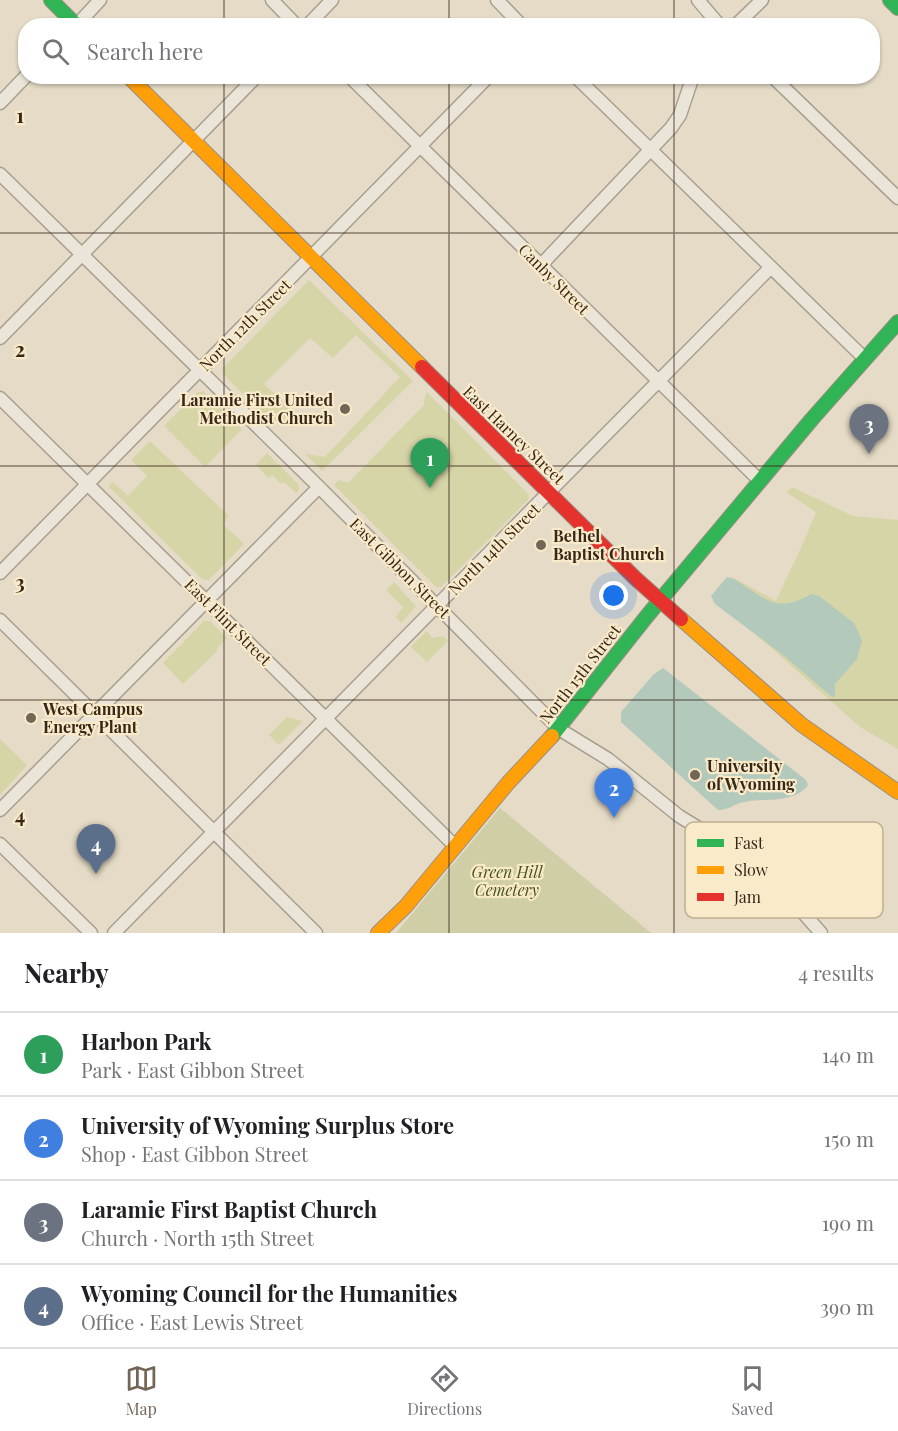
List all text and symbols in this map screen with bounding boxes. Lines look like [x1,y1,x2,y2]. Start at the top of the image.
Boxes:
search box [18,18,880,84]
icon: search [39,35,72,68]
text: Search here [87,36,203,66]
text: 1 [16,101,24,128]
street label: Canby Street [514,239,595,319]
street label: North 12th Street [194,274,295,375]
text: 2 [15,335,25,362]
street label: East Harney Street [459,381,570,489]
place label: Laramie First United Methodist Church [180,389,333,428]
marker: Laramie First United Methodist Church [338,402,352,416]
pin: 3 [850,404,888,454]
pin: 1 [410,438,450,488]
street label: North 14th Street [443,498,544,599]
street label: East Gibbon Street [346,513,455,622]
place label: Bethel Baptist Church [553,525,665,564]
marker: Bethel Baptist Church [534,538,548,552]
text: 3 [15,568,25,595]
street label: East Flint Street [180,574,276,670]
your location [599,581,628,610]
street label: North 15th Street [534,620,625,728]
place label: West Campus Energy Plant [42,698,143,737]
marker: West Campus Energy Plant [24,711,38,725]
place label: University of Wyoming [707,755,795,794]
pin: 2 [594,768,634,818]
marker: University of Wyoming [688,768,702,782]
text: 4 [15,801,25,828]
legend [685,822,883,918]
pin: 4 [76,824,116,874]
text: Fast [734,832,764,853]
text: Slow [734,859,769,880]
park label: Green Hill Cemetery [472,861,543,900]
text: Jam [733,886,761,907]
text: Nearby [24,955,109,990]
text: 4 results [798,959,874,986]
text: Harbon Park [81,1026,211,1056]
text: 1 [40,1041,47,1068]
text: 140 m [822,1041,874,1068]
text: Park · East Gibbon Street [81,1056,304,1083]
text: University of Wyoming Surplus Store [81,1110,454,1140]
text: 2 [38,1125,49,1152]
text: 150 m [824,1125,874,1152]
text: Shop · East Gibbon Street [81,1140,308,1167]
text: Laramie First Baptist Church [81,1194,377,1224]
text: 3 [39,1209,48,1236]
text: 190 m [822,1209,874,1236]
text: Church · North 15th Street [81,1224,314,1251]
text: Wyoming Council for the Humanities [81,1278,457,1308]
text: 4 [38,1293,49,1320]
text: 390 m [820,1293,874,1320]
text: Office · East Lewis Street [81,1308,303,1335]
tab: Map [125,1362,158,1419]
tab: Directions [407,1362,482,1419]
tab: Saved [732,1362,773,1419]

